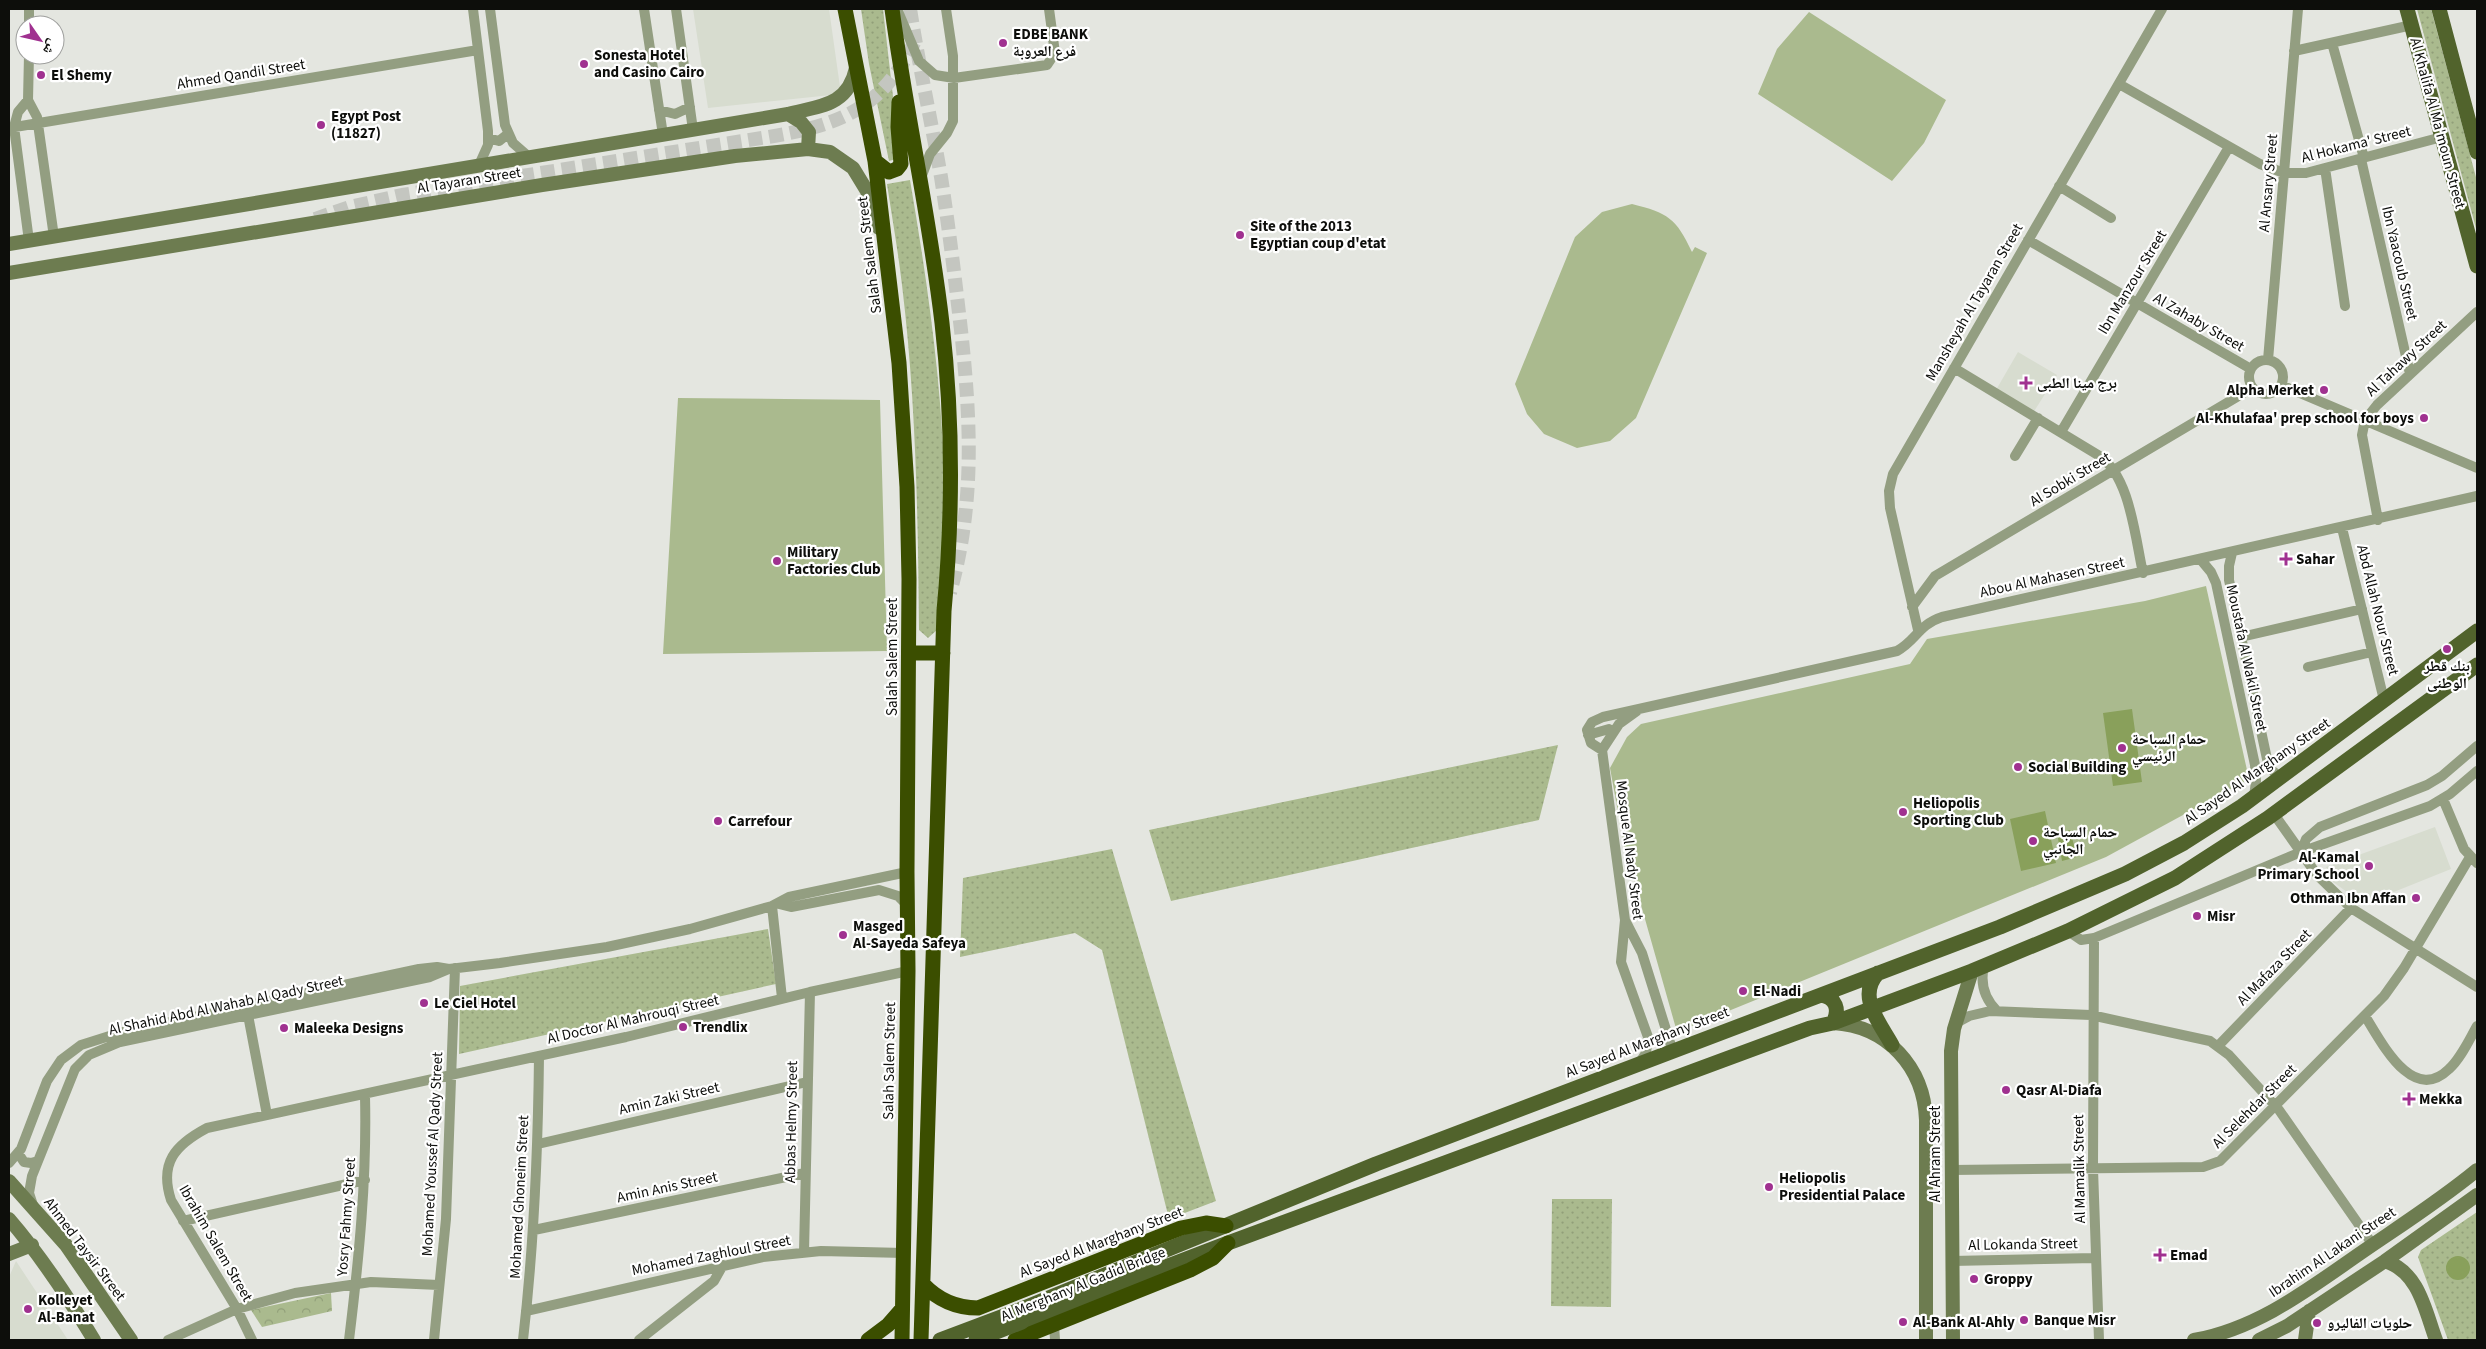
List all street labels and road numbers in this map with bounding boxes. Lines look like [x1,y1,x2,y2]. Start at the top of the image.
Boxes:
street label: Al Khalifa Al Ma'moun Street [2405,35,2470,211]
street label: Ahmed Qandil Street [175,54,307,95]
street label: Al Hokama' Street [2299,121,2413,168]
street label: Al Ansary Street [2254,133,2283,233]
street label: Al Tayaran Street [416,162,523,199]
street label: Salah Salem Street [852,195,887,315]
street label: Ibn Yaacoub Street [2376,204,2423,322]
street label: Mansheyah Al Tayaran Street [1921,219,2028,385]
street label: Ibn Manzour Street [2093,226,2172,338]
street label: Al Zahaby Street [2149,288,2248,357]
street label: Al Tahawy Street [2361,315,2451,401]
street label: Al Sobki Street [2026,447,2115,512]
street label: Abd Allah Nour Street [2351,543,2404,678]
street label: Abou Al Mahasen Street [1978,552,2126,603]
street label: Moustafa Al Wakil Street [2221,583,2272,734]
street label: Salah Salem Street [882,598,903,716]
street label: Al Sayed Al Marghany Street [2180,713,2335,830]
street label: Mosque Al Nady Street [1611,779,1648,921]
street label: Al Mafaza Street [2232,924,2316,1010]
street label: Al Shahid Abd Al Wahab Al Qady Street [107,970,345,1041]
street label: Al Doctor Al Mahrouqi Street [545,989,721,1049]
street label: Salah Salem Street [878,1002,901,1120]
street label: Al Sayed Al Marghany Street [1562,1002,1732,1083]
street label: Mohamed Youssef Al Qady Street [417,1051,448,1257]
street label: Al Selehdar Street [2208,1060,2301,1153]
street label: Abbas Helmy Street [780,1061,803,1183]
street label: Amin Zaki Street [617,1077,721,1120]
street label: Al Ahram Street [1925,1106,1946,1202]
street label: Al Mamalik Street [2068,1114,2091,1224]
street label: Mohamed Ghoneim Street [505,1115,534,1279]
street label: Yosry Fahmy Street [332,1157,361,1278]
street label: Amin Anis Street [615,1167,719,1208]
street label: Ibrahim Salem Street [174,1181,258,1306]
street label: Ahmed Taysir Street [39,1193,131,1305]
street label: Al Sayed Al Marghany Street [1016,1202,1186,1283]
street label: Ibrahim Al Lakani Street [2265,1202,2400,1303]
street label: Mohamed Zaghloul Street [630,1230,792,1281]
street label: Al Lokanda Street [1968,1233,2078,1256]
street label: Al Merghany Al Gadid Bridge [998,1242,1169,1327]

